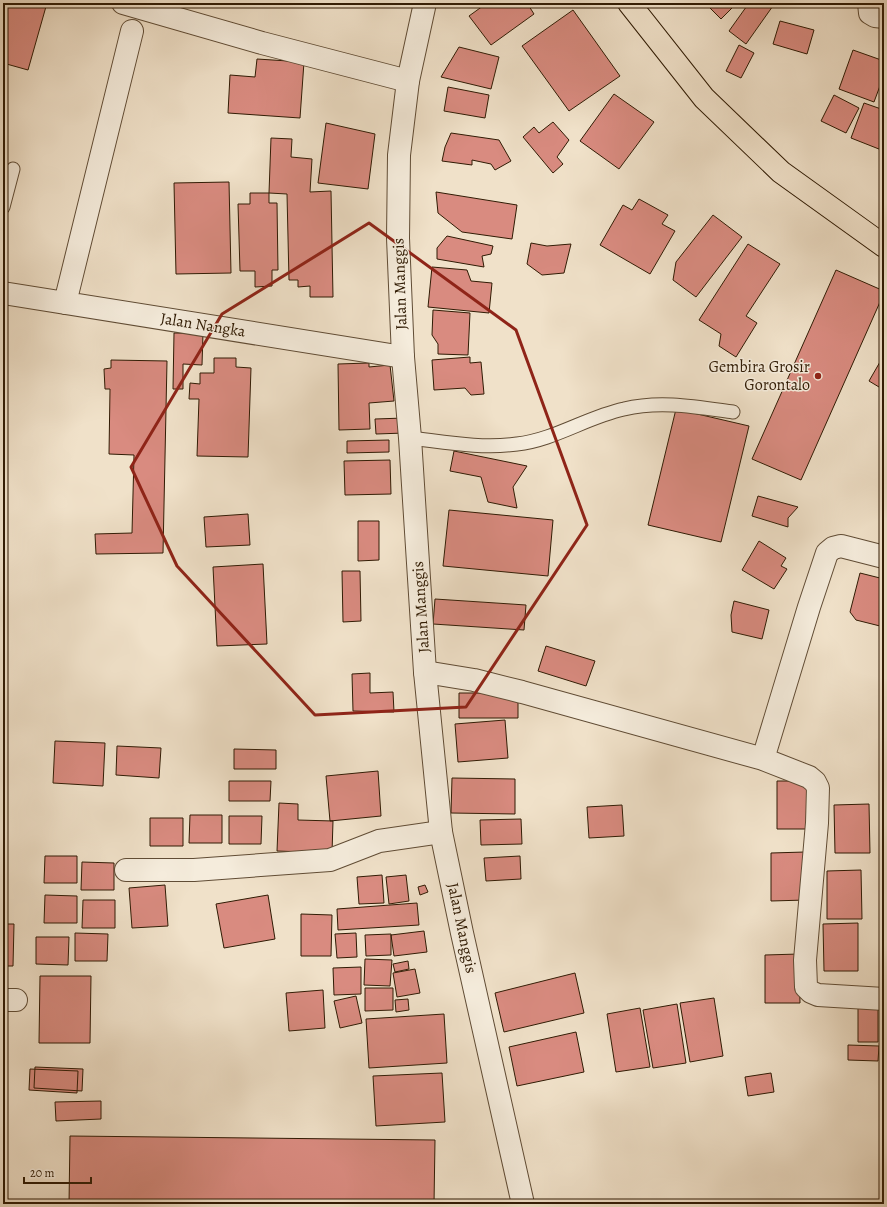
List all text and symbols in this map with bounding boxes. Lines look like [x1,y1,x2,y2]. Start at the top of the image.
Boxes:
street label: Jalan Manggis [387,238,413,330]
street label: Jalan Nangka [159,307,248,343]
place label: Gembira Grosir Gorontalo [709,356,810,396]
marker: Gembira Grosir Gorontalo [813,371,823,381]
street label: Jalan Manggis [407,560,435,654]
street label: Jalan Manggis [442,881,482,975]
scale bar [24,1159,91,1185]
text: 20 m [30,1165,54,1181]

